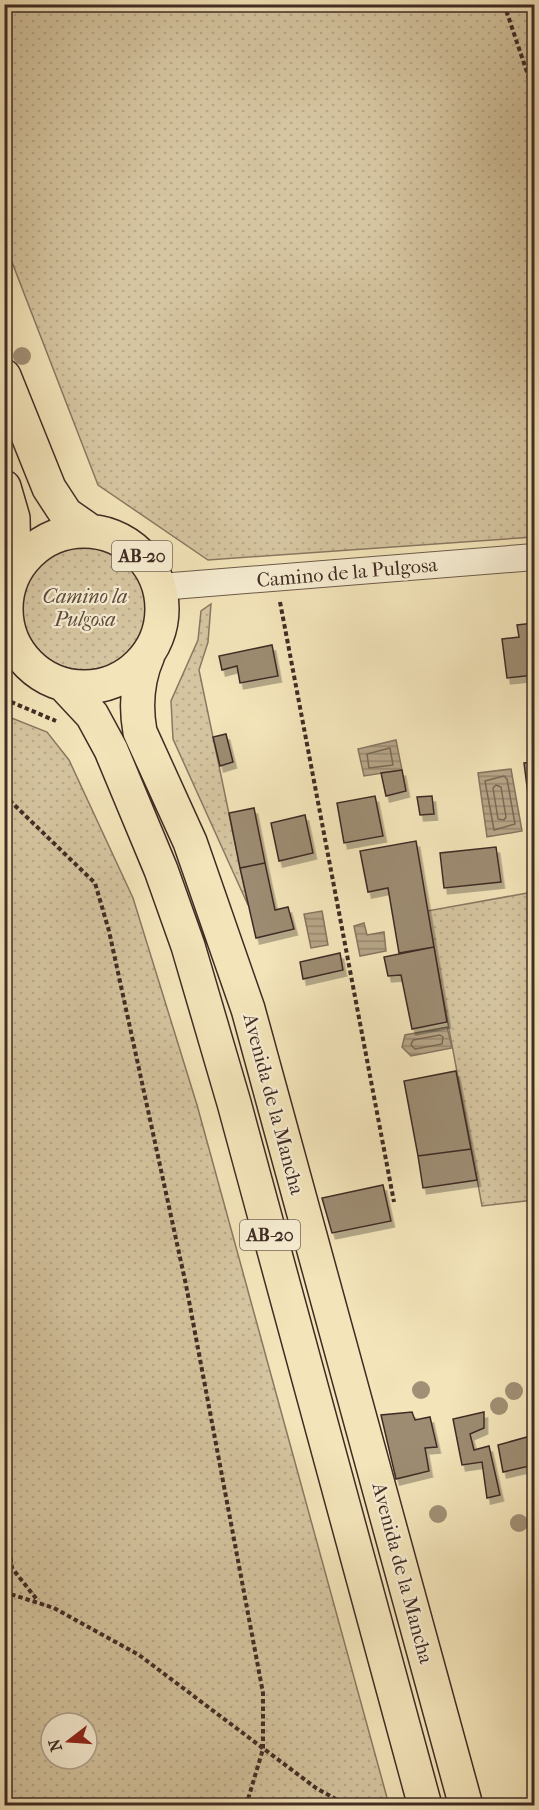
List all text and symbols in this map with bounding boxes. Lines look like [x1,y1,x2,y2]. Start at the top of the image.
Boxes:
road number: AB-20 [112,541,172,571]
street label: Camino de la Pulgosa [256,553,439,592]
park label: Camino la Pulgosa [42,585,128,631]
street label: Avenida de la Mancha [238,1010,309,1198]
road number: AB-20 [240,1220,300,1250]
street label: Avenida de la Mancha [367,1479,438,1667]
north arrow [39,1711,99,1771]
text: N [44,1736,66,1754]

